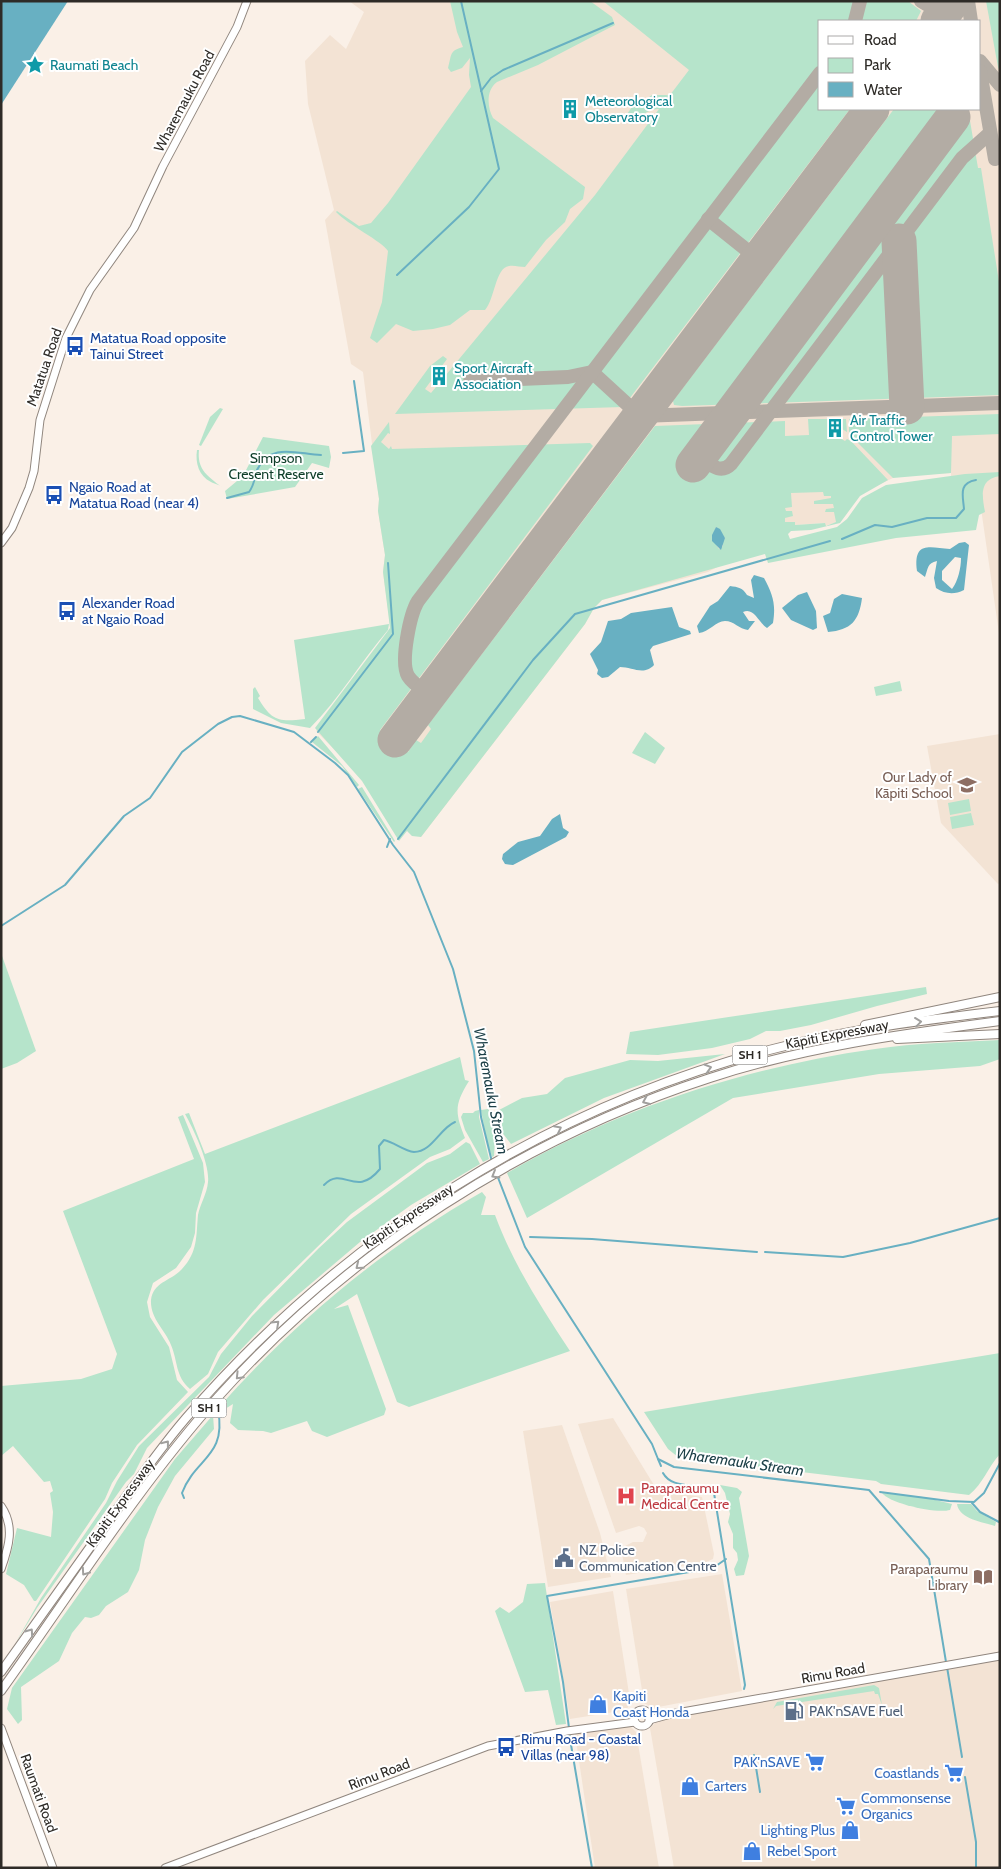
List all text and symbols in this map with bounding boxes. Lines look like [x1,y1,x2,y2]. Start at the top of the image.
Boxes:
legend [818,20,981,110]
text: Road [864,31,897,49]
street label: Wharemauku Road [150,47,218,155]
place icon: Raumati Beach [24,54,46,76]
place label: Raumati Beach [50,56,138,74]
text: Park [864,56,891,74]
text: Water [864,81,902,99]
place label: Meteorological Observatory [585,92,673,126]
building icon: Meteorological Observatory [559,98,581,120]
street label: Matatua Road [22,326,66,408]
place label: Matatua Road opposite Tainui Street [90,329,226,363]
bus stop icon: Matatua Road opposite Tainui Street [64,335,86,357]
place label: Sport Aircraft Association [454,359,533,393]
building icon: Sport Aircraft Association [428,365,450,387]
place label: Air Traffic Control Tower [850,411,933,445]
building icon: Air Traffic Control Tower [824,417,846,439]
park label: Simpson Cresent Reserve [228,449,324,483]
place label: Ngaio Road at Matatua Road (near 4) [69,478,199,512]
bus stop icon: Ngaio Road at Matatua Road (near 4) [43,484,65,506]
place label: Alexander Road at Ngaio Road [82,594,175,628]
bus stop icon: Alexander Road at Ngaio Road [56,600,78,622]
place label: Our Lady of Kāpiti School [875,768,953,802]
school or university icon: Our Lady of Kāpiti School [956,774,978,796]
street label: Kāpiti Expressway [784,1015,890,1053]
one-way arrow [914,1017,922,1028]
water label: Wharemauku Stream [470,1026,512,1156]
road number: SH 1 [732,1046,768,1064]
one-way arrow [704,1063,712,1073]
one-way arrow [642,1095,651,1106]
one-way arrow [553,1125,562,1135]
one-way arrow [491,1168,500,1178]
street label: Kāpiti Expressway [359,1179,457,1253]
one-way arrow [356,1261,365,1269]
one-way arrow [270,1321,279,1330]
one-way arrow [236,1370,245,1379]
road number: SH 1 [192,1399,226,1418]
one-way arrow [160,1440,169,1450]
water label: Wharemauku Stream [675,1444,805,1480]
street label: Kāpiti Expressway [82,1455,158,1551]
place label: Paraparaumu Medical Centre [641,1479,729,1513]
hospital icon: Paraparaumu Medical Centre [615,1485,637,1507]
place label: NZ Police Communication Centre [579,1541,717,1575]
public building icon: NZ Police Communication Centre [553,1547,575,1569]
place label: Paraparaumu Library [890,1560,968,1594]
one-way arrow [82,1566,91,1576]
library icon: Paraparaumu Library [972,1566,994,1588]
one-way arrow [24,1628,33,1638]
street label: Rimu Road [800,1659,866,1687]
place label: Kapiti Coast Honda [613,1687,689,1721]
shop icon: Kapiti Coast Honda [587,1693,609,1715]
fuel station icon: PAK'nSAVE Fuel [783,1700,805,1722]
place label: PAK'nSAVE Fuel [809,1702,904,1720]
place label: Rimu Road - Coastal Villas (near 98) [521,1730,642,1764]
bus stop icon: Rimu Road - Coastal Villas (near 98) [495,1736,517,1758]
street label: Raumati Road [16,1751,62,1835]
supermarket icon: PAK'nSAVE [804,1751,826,1773]
place label: PAK'nSAVE [734,1753,800,1771]
street label: Rimu Road [346,1754,412,1794]
supermarket icon: Coastlands [943,1762,965,1784]
place label: Coastlands [874,1764,939,1782]
shop icon: Carters [679,1775,701,1797]
place label: Carters [705,1777,747,1795]
place label: Commonsense Organics [861,1789,951,1823]
supermarket icon: Commonsense Organics [835,1795,857,1817]
shop icon: Lighting Plus [839,1819,861,1841]
place label: Lighting Plus [761,1821,835,1839]
shop icon: Rebel Sport [741,1840,763,1862]
place label: Rebel Sport [767,1842,837,1860]

